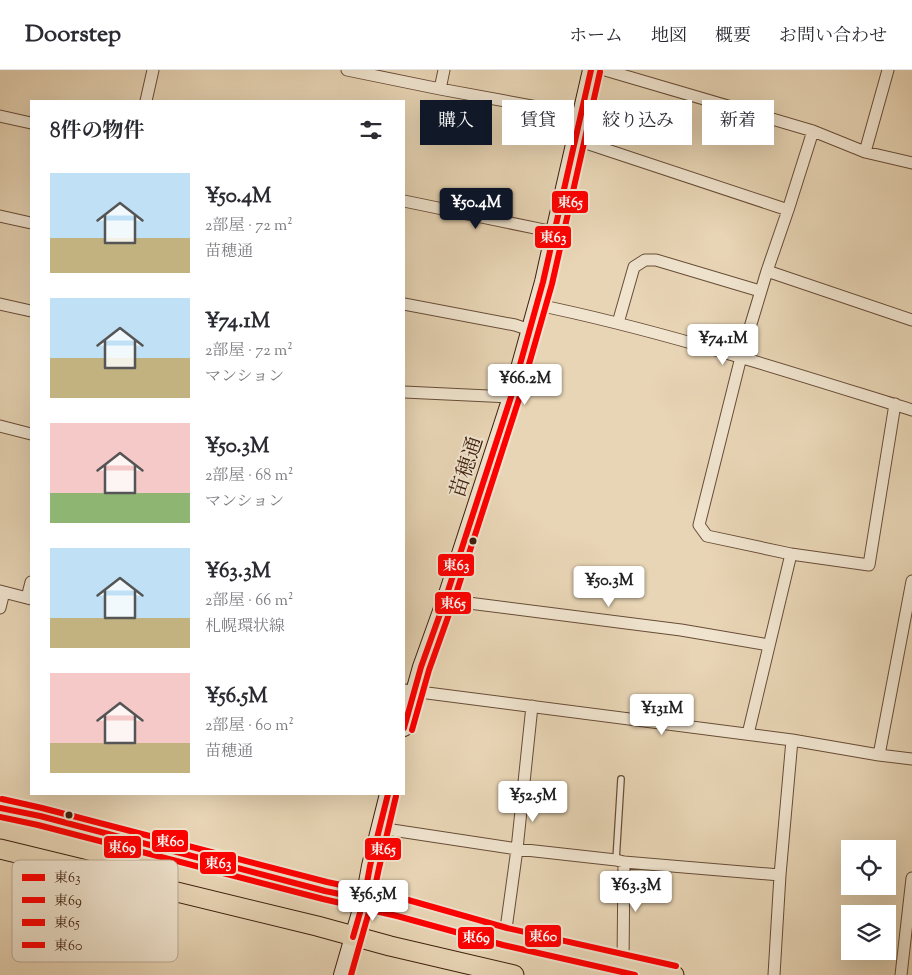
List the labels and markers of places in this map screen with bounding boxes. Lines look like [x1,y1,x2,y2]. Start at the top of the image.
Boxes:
pin: ¥50.4M [435,188,517,230]
pin: ¥74.1M [682,324,764,366]
pin: ¥66.2M [484,364,566,406]
unlabelled marker [468,536,478,546]
pin: ¥50.3M [568,566,650,608]
pin: ¥131M [627,694,697,736]
pin: ¥52.5M [492,780,574,823]
unlabelled marker [64,810,74,820]
pin: ¥63.3M [595,870,677,913]
pin: ¥56.5M [332,880,414,922]

